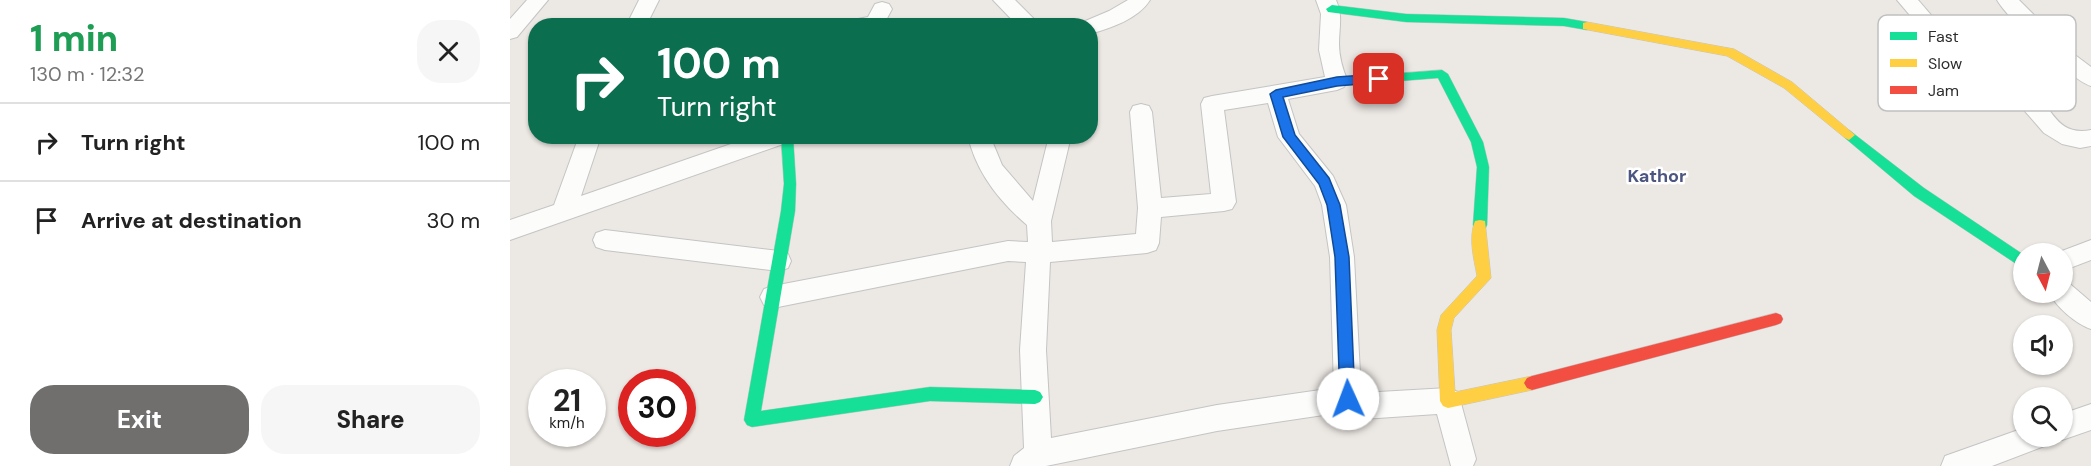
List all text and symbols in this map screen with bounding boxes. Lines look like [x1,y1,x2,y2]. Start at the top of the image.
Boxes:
text: 1 min [30,15,118,62]
legend [1878,15,2076,111]
button: close [417,20,480,83]
text: Fast [1928,26,1959,47]
text: 100 m [657,36,781,91]
icon: right [558,42,636,120]
pin [1353,53,1404,104]
text: Slow [1928,53,1962,74]
text: 130 m · 12:32 [30,61,145,87]
icon: arrive [1362,62,1395,95]
text: Jam [1928,80,1959,101]
text: Turn right [657,89,777,124]
icon: right [30,126,63,159]
text: Turn right [81,128,186,157]
text: 100 m [418,128,480,157]
district label: Kathor [1628,164,1686,188]
icon: arrive [30,204,63,237]
text: Arrive at destination [81,206,302,235]
text: 30 m [426,206,480,235]
north arrow [2013,243,2073,303]
map controls [2013,243,2073,447]
button: sound [2013,315,2073,375]
position arrow [1316,367,1380,431]
speed limit sign: 30 [618,369,696,447]
text: 21 [553,381,581,420]
button: Exit [30,385,249,454]
button: Share [261,385,480,454]
button: search [2013,387,2073,447]
text: km/h [549,413,585,433]

